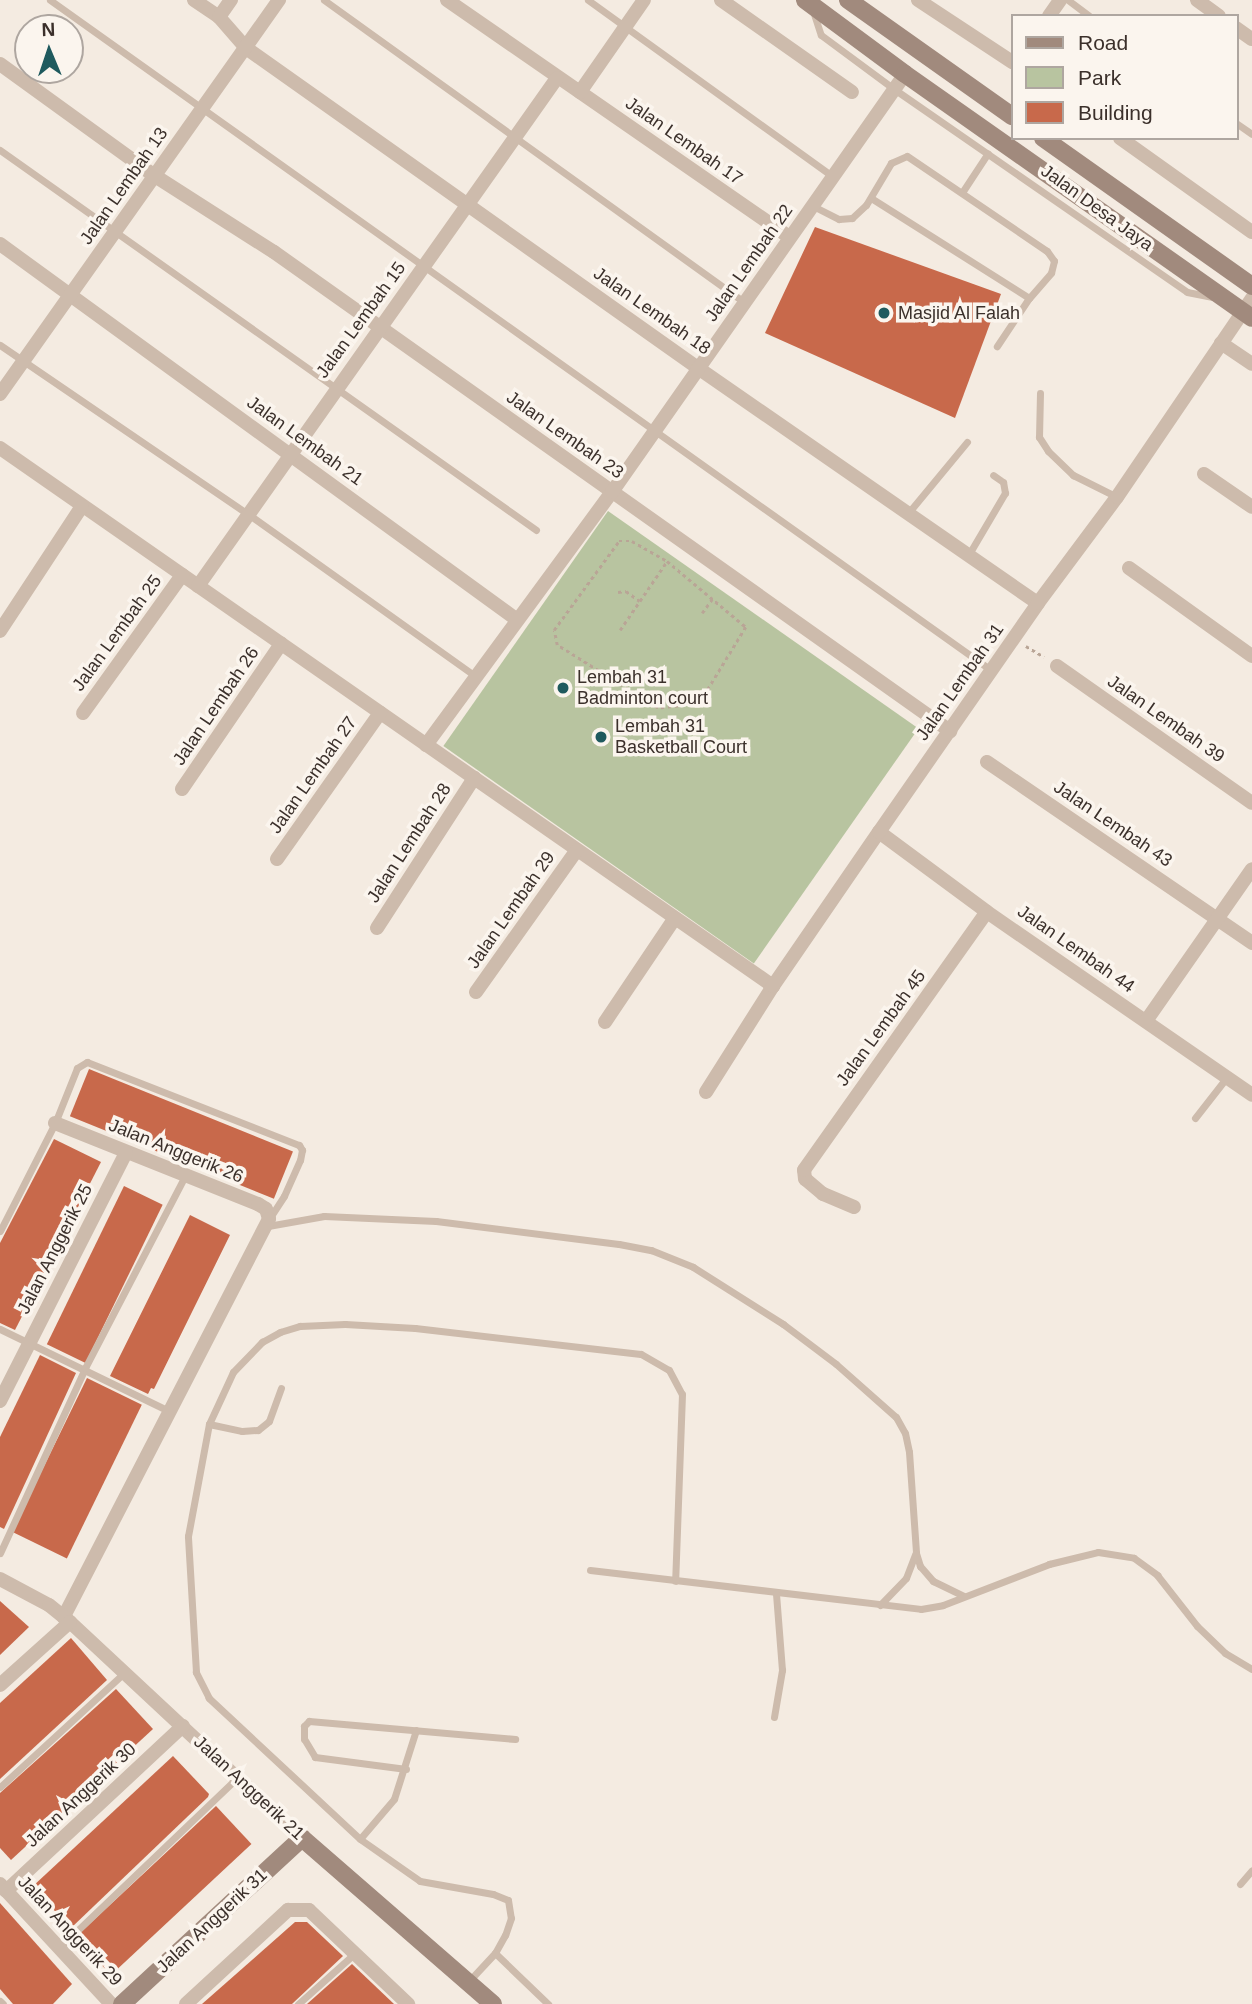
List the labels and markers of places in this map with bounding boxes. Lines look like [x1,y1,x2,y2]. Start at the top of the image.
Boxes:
place label: Masjid Al Falah [898,302,1021,324]
marker: Masjid Al Falah [876,305,892,321]
place label: Lembah 31 Badminton court [577,667,708,710]
marker: Lembah 31 Badminton court [555,680,571,696]
place label: Lembah 31 Basketball Court [615,716,747,758]
marker: Lembah 31 Basketball Court [593,729,609,745]

